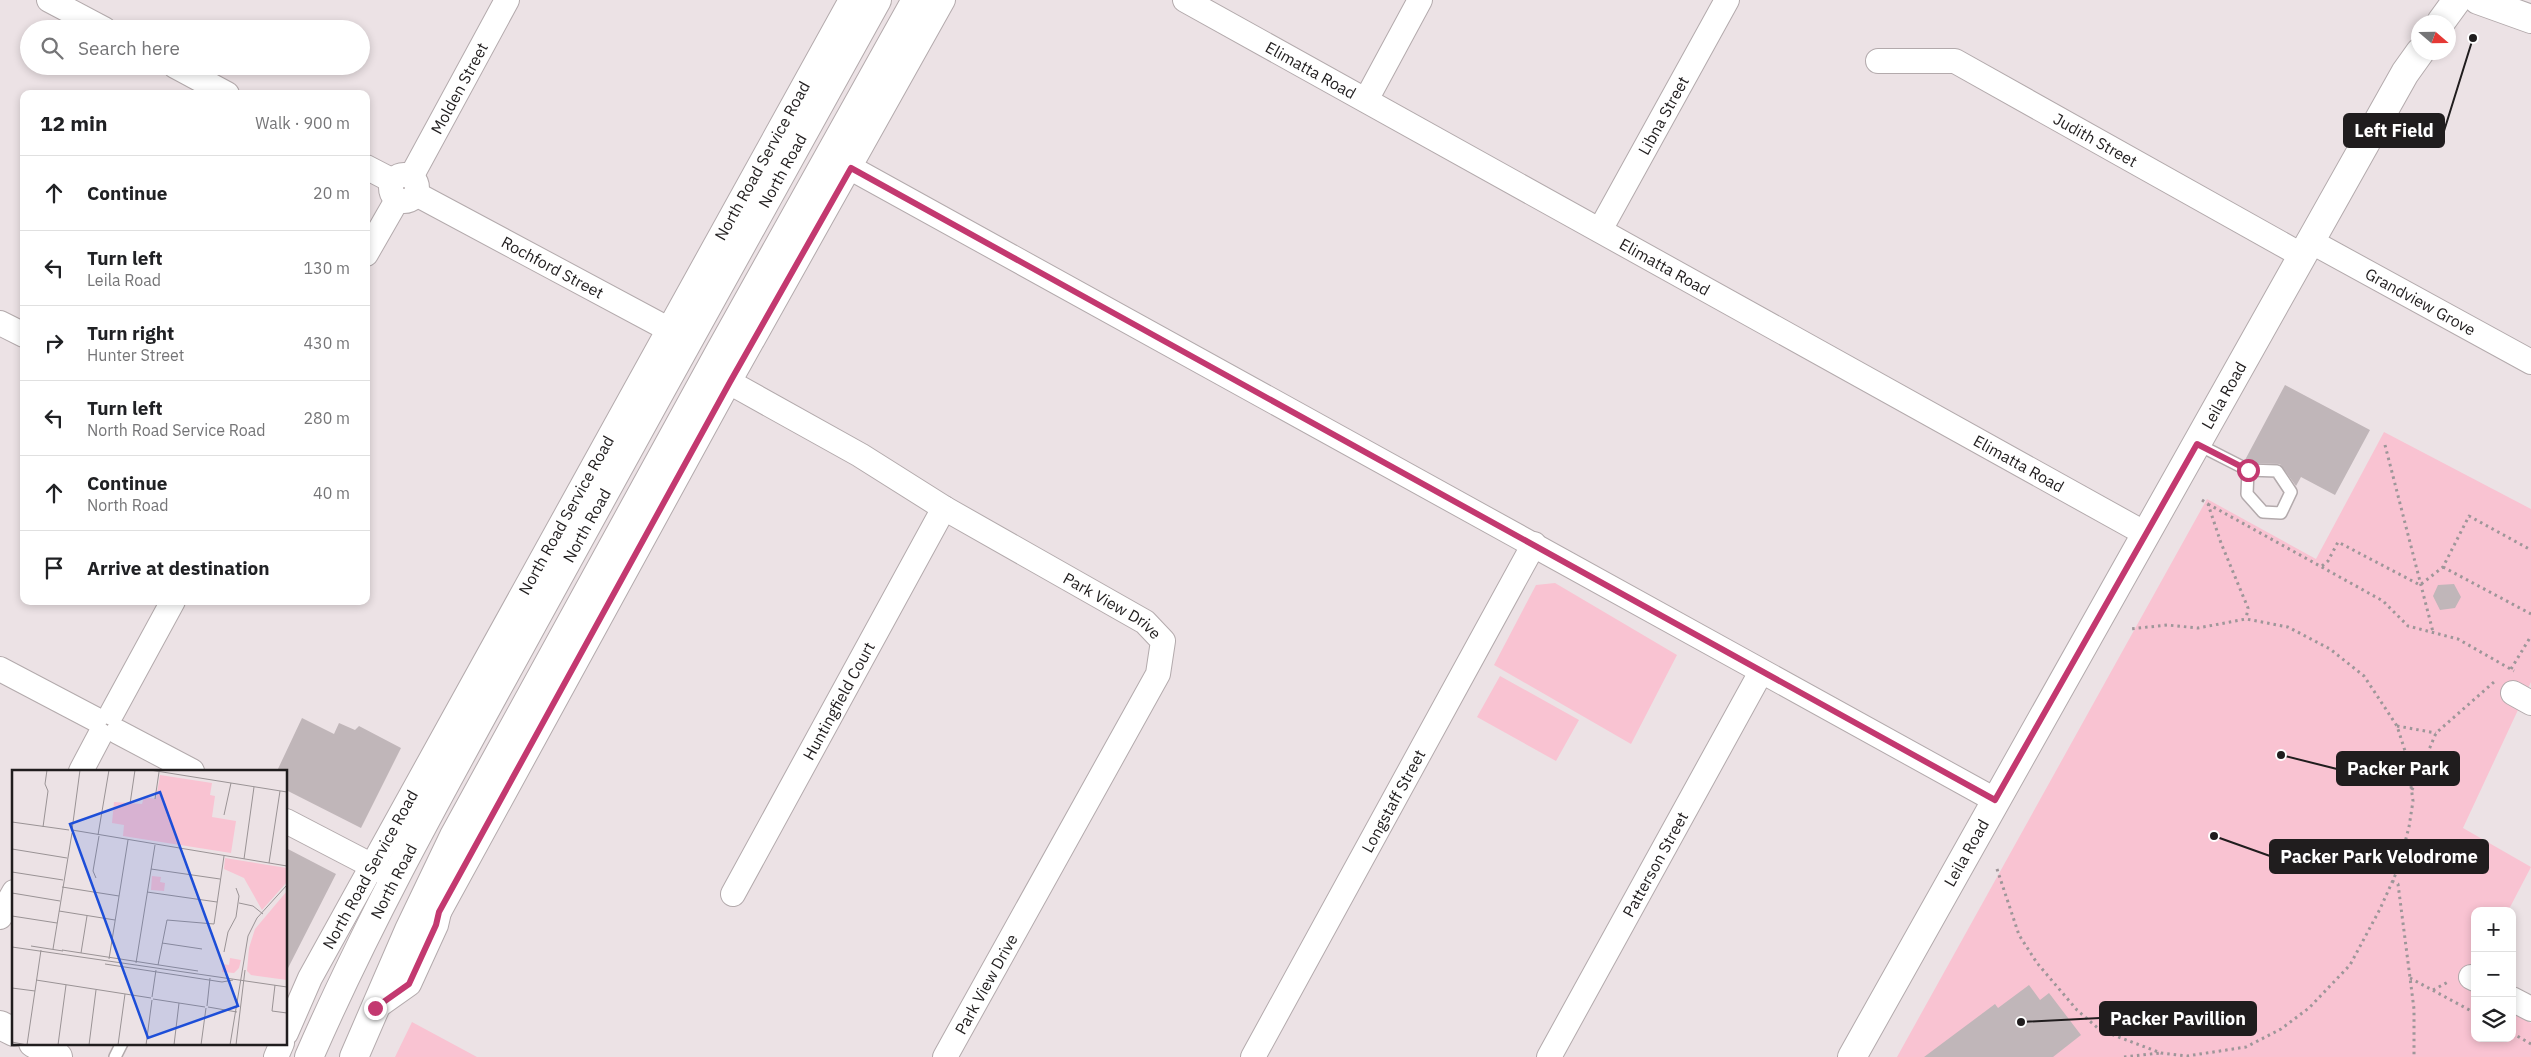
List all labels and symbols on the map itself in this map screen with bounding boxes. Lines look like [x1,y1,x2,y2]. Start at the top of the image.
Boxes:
north arrow [2411,15,2456,60]
street label: Elimatta Road [1262,37,1360,103]
street label: Molden Street [426,39,492,137]
street label: Libna Street [1634,73,1693,158]
street label: North Road Service Road [710,78,814,244]
street label: Judith Street [2050,108,2141,171]
callout: Left Field [2344,114,2444,147]
text: Left Field [2354,119,2434,142]
street label: North Road [754,131,810,211]
street label: Rochford Street [498,232,607,303]
street label: Elimatta Road [1616,234,1714,300]
street label: Grandview Grove [2362,263,2479,340]
street label: Leila Road [2197,358,2251,432]
street label: Elimatta Road [1970,430,2068,497]
street label: North Road Service Road [513,432,617,598]
route start [2237,459,2260,482]
street label: North Road [559,485,615,565]
street label: Park View Drive [1060,568,1166,643]
street label: Huntingfield Court [798,638,879,763]
street label: Longstaff Street [1357,746,1430,856]
callout: Packer Park [2337,752,2459,785]
text: Packer Park [2347,757,2450,780]
inset map [12,770,288,1044]
street label: North Road Service Road [318,786,422,952]
street label: Patterson Street [1618,808,1692,921]
street label: Leila Road [1939,815,1993,890]
street label: North Road [367,840,421,922]
callout: Packer Park Velodrome [2270,840,2488,873]
text: Packer Park Velodrome [2280,845,2478,868]
street label: Park View Drive [950,930,1022,1038]
route end [364,997,387,1020]
callout: Packer Pavillion [2100,1002,2256,1035]
text: Packer Pavillion [2110,1007,2246,1030]

